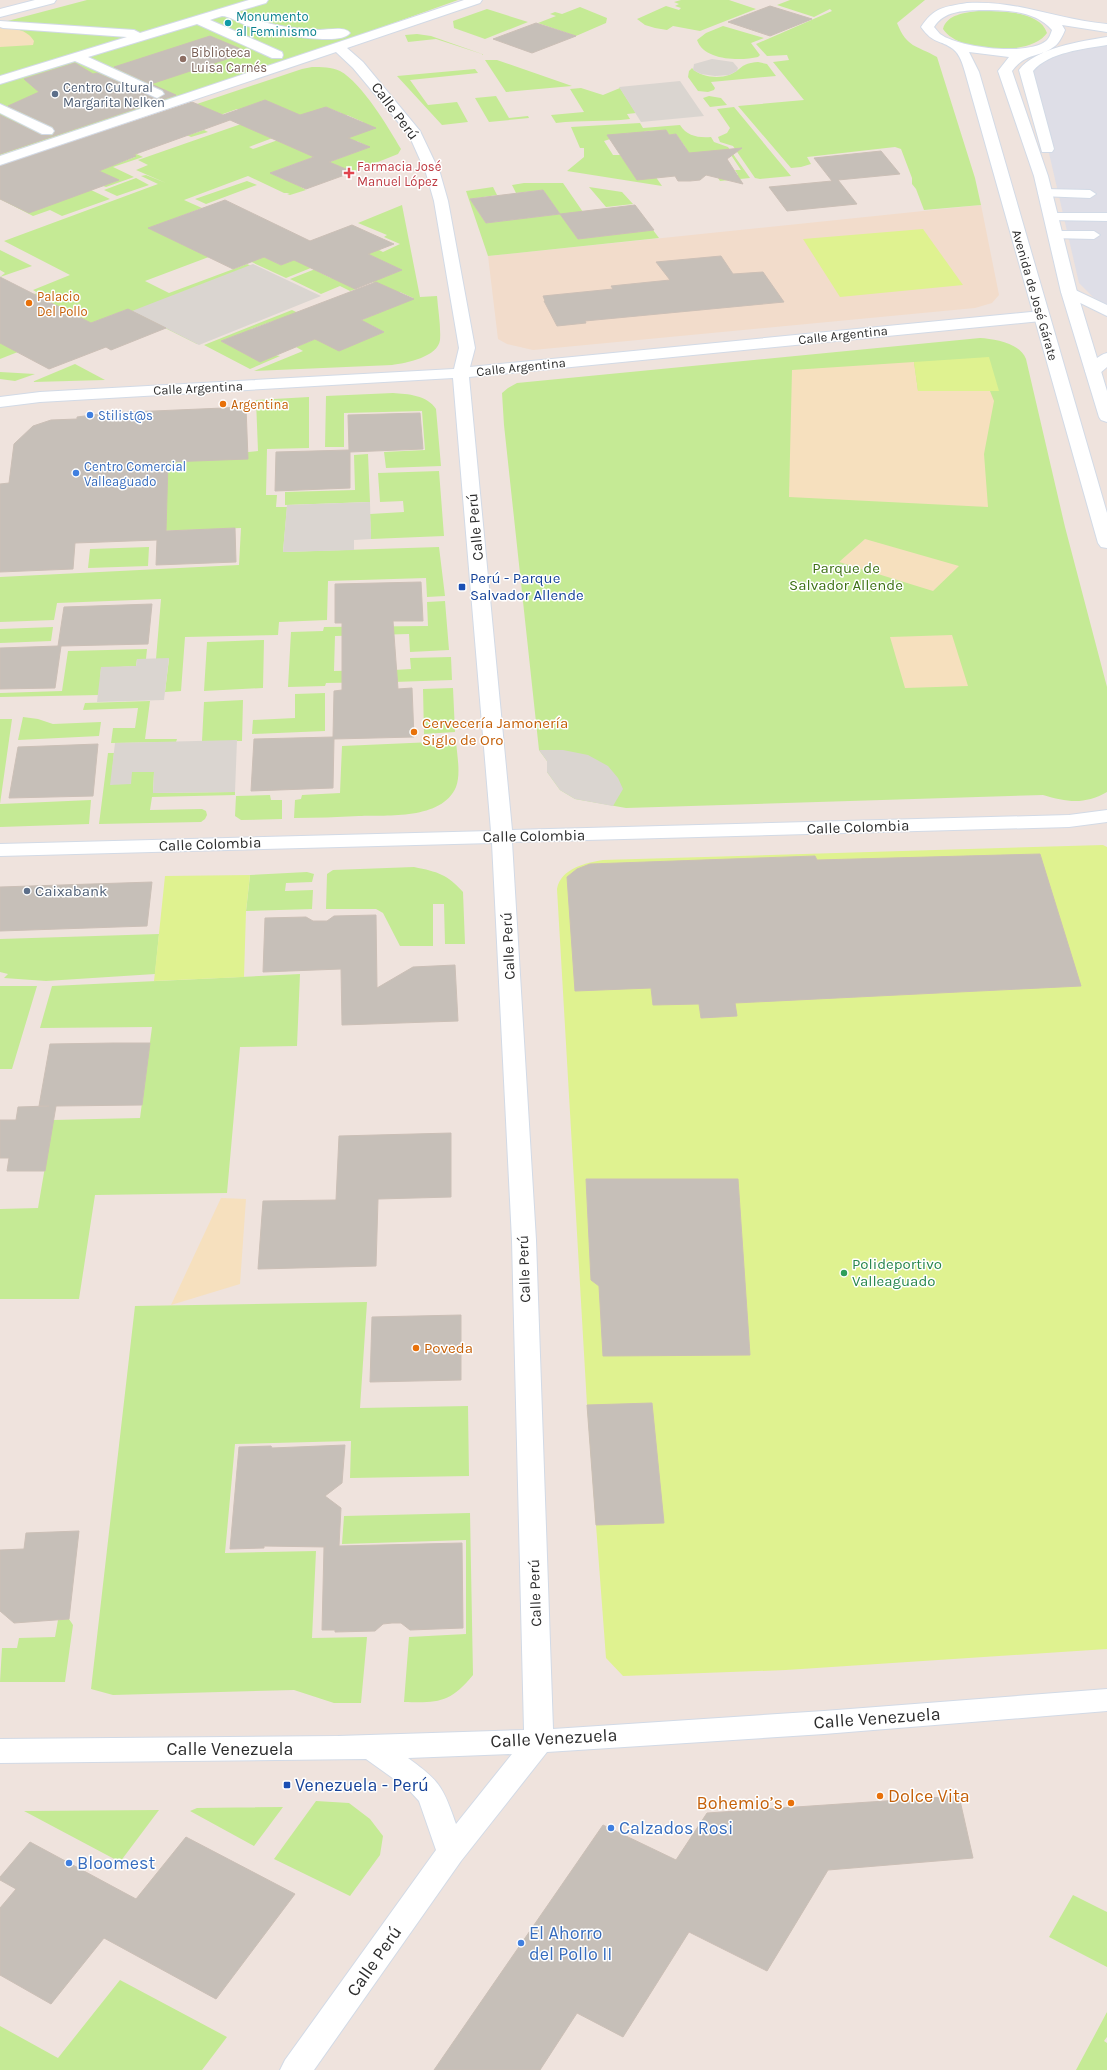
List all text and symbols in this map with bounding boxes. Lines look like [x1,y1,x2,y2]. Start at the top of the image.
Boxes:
place label: Monumento al Feminismo [236,9,317,39]
marker: Monumento al Feminismo [223,18,233,28]
place label: Biblioteca Luisa Carnés [191,45,267,75]
marker: Biblioteca Luisa Carnés [178,54,188,64]
street label: Calle Perú [367,79,423,143]
place label: Centro Cultural Margarita Nelken [63,80,165,110]
marker: Centro Cultural Margarita Nelken [50,89,60,99]
place label: Farmacia José Manuel López [357,159,442,189]
marker: Farmacia José Manuel López [344,168,354,178]
street label: Avenida de José Gárate [1009,228,1061,362]
place label: Palacio Del Pollo [37,289,88,319]
marker: Palacio Del Pollo [24,298,34,308]
street label: Calle Argentina [798,323,888,347]
street label: Calle Argentina [476,355,566,379]
street label: Calle Argentina [153,378,243,398]
place label: Argentina [231,397,289,412]
marker: Argentina [218,399,228,409]
place label: Stilist@s [98,408,153,423]
marker: Stilist@s [85,410,95,420]
place label: Centro Comercial Valleaguado [84,459,186,489]
marker: Centro Comercial Valleaguado [71,468,81,478]
street label: Calle Perú [463,493,487,561]
park label: Parque de Salvador Allende [789,559,903,594]
place label: Perú - Parque Salvador Allende [470,569,584,604]
marker: Perú - Parque Salvador Allende [457,582,467,592]
place label: Cervecería Jamonería Siglo de Oro [422,714,568,749]
marker: Cervecería Jamonería Siglo de Oro [409,727,419,737]
street label: Calle Colombia [806,816,910,838]
street label: Calle Colombia [483,826,585,846]
street label: Calle Colombia [158,833,262,855]
place label: Caixabank [35,882,108,900]
marker: Caixabank [22,886,32,896]
street label: Calle Perú [497,912,519,980]
street label: Calle Perú [514,1235,534,1303]
place label: Polideportivo Valleaguado [852,1255,942,1290]
marker: Polideportivo Valleaguado [839,1268,849,1278]
place label: Poveda [424,1339,473,1357]
marker: Poveda [411,1343,421,1353]
street label: Calle Perú [525,1559,545,1627]
street label: Calle Venezuela [813,1703,941,1733]
street label: Calle Venezuela [490,1724,618,1752]
street label: Calle Venezuela [166,1738,294,1760]
place label: Venezuela - Perú [295,1774,429,1796]
marker: Venezuela - Perú [282,1780,292,1790]
place label: Dolce Vita [888,1785,970,1807]
marker: Dolce Vita [875,1791,885,1801]
place label: Bohemio’s [697,1792,783,1814]
marker: Bohemio’s [786,1798,796,1808]
place label: Calzados Rosi [619,1817,733,1839]
marker: Calzados Rosi [606,1823,616,1833]
place label: Bloomest [77,1852,155,1874]
marker: Bloomest [64,1858,74,1868]
street label: Calle Perú [342,1921,406,2001]
place label: El Ahorro del Pollo II [529,1922,612,1965]
marker: El Ahorro del Pollo II [516,1938,526,1948]

